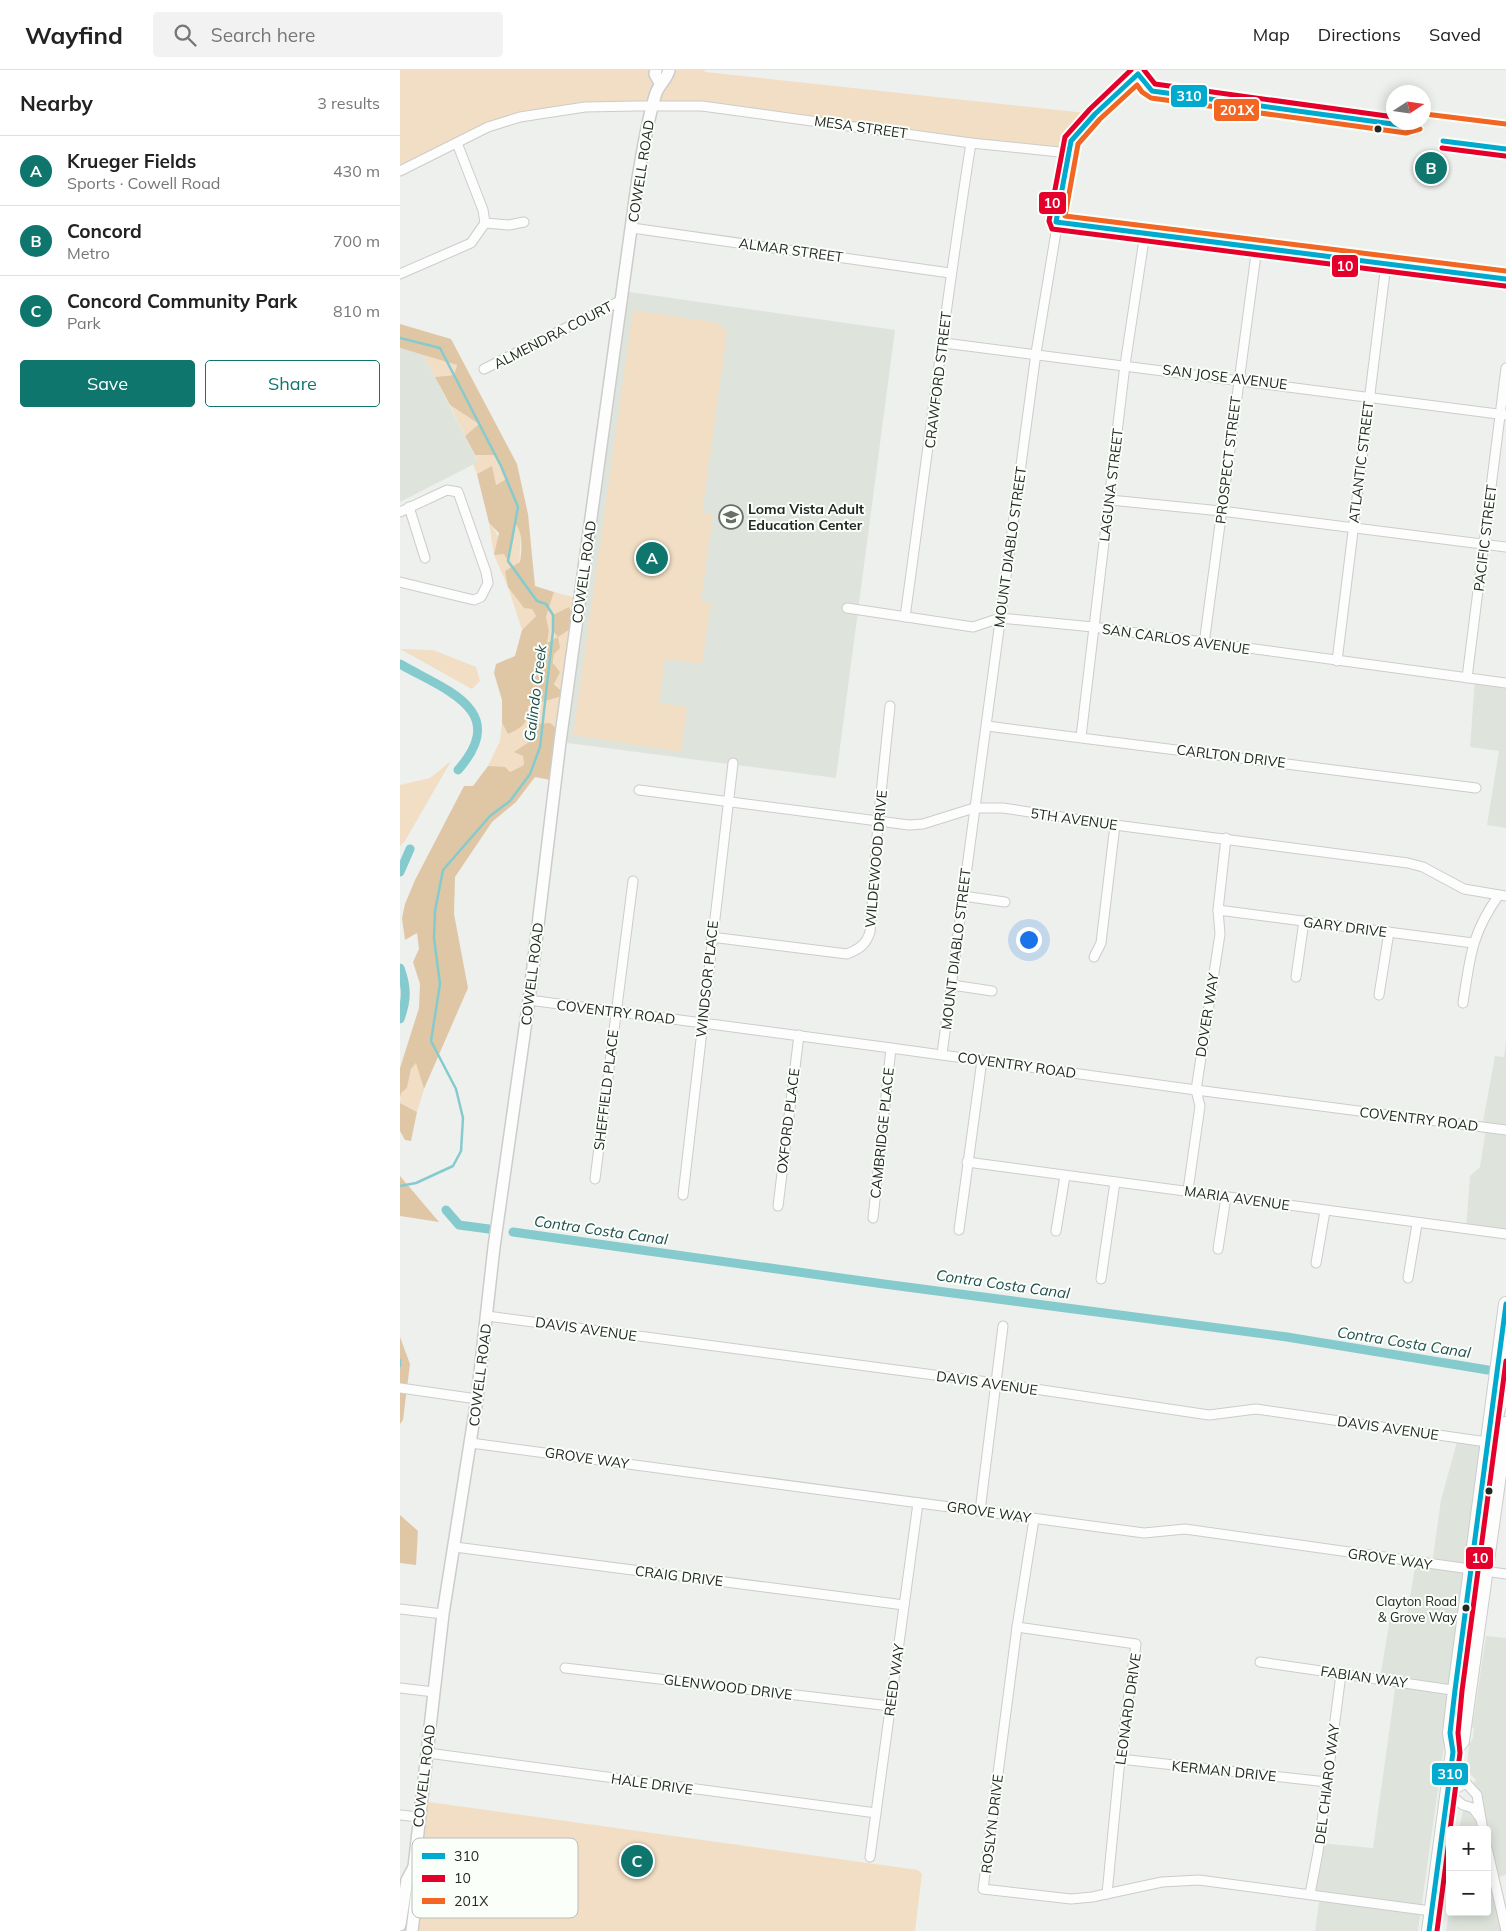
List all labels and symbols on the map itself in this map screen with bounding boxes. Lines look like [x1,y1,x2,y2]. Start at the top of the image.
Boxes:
line badge: 310 [1170,84,1208,108]
north arrow [1386,85,1431,130]
text: 310 [1176,87,1202,105]
line badge: 201X [1213,98,1260,122]
text: 201X [1220,101,1255,119]
street label: MESA STREET [813,112,909,143]
street label: COWELL ROAD [624,118,658,224]
unlabelled marker [1373,124,1383,134]
pin: B [1415,149,1447,187]
line badge: 10 [1038,191,1067,215]
text: 10 [1044,194,1060,212]
street label: ALMAR STREET [738,234,845,266]
line badge: 10 [1331,254,1359,278]
text: 10 [1337,257,1353,275]
street label: ALMENDRA COURT [491,297,616,373]
street label: CRAWFORD STREET [921,310,955,450]
street label: SAN JOSE AVENUE [1162,360,1288,394]
street label: PROSPECT STREET [1211,395,1245,525]
street label: ATLANTIC STREET [1345,400,1377,524]
street label: LAGUNA STREET [1095,427,1127,543]
street label: MOUNT DIABLO STREET [990,465,1030,629]
street label: PACIFIC STREET [1470,483,1501,592]
place label: Loma Vista Adult Education Center [748,500,865,534]
school or university icon: Loma Vista Adult Education Center [718,504,744,530]
street label: COWELL ROAD [568,519,600,625]
pin: A [636,539,668,577]
street label: SAN CARLOS AVENUE [1101,620,1251,658]
water label: Galindo Creek [520,642,550,742]
street label: CARLTON DRIVE [1175,740,1287,772]
street label: WILDEWOOD DRIVE [861,789,891,929]
street label: 5TH AVENUE [1029,804,1119,834]
street label: MOUNT DIABLO STREET [937,867,975,1031]
street label: GARY DRIVE [1302,913,1388,941]
street label: WINDSOR PLACE [692,920,722,1038]
street label: COWELL ROAD [517,922,547,1026]
your location [1016,927,1042,953]
street label: DOVER WAY [1191,971,1223,1058]
street label: COVENTRY ROAD [556,996,676,1028]
street label: SHEFFIELD PLACE [590,1029,622,1151]
street label: COVENTRY ROAD [957,1048,1077,1082]
street label: OXFORD PLACE [773,1067,803,1175]
street label: CAMBRIDGE PLACE [866,1067,898,1199]
street label: COVENTRY ROAD [1359,1103,1479,1135]
street label: MARIA AVENUE [1183,1182,1291,1214]
water label: Contra Costa Canal [533,1211,669,1249]
water label: Contra Costa Canal [935,1265,1071,1303]
street label: DAVIS AVENUE [534,1313,638,1345]
water label: Contra Costa Canal [1336,1322,1472,1362]
street label: COWELL ROAD [465,1323,495,1427]
street label: DAVIS AVENUE [935,1367,1039,1399]
street label: DAVIS AVENUE [1336,1412,1440,1444]
street label: GROVE WAY [544,1443,631,1473]
unlabelled marker [1484,1486,1494,1496]
street label: GROVE WAY [946,1497,1033,1527]
street label: GROVE WAY [1347,1544,1434,1574]
line badge: 10 [1465,1546,1494,1570]
text: 10 [1472,1549,1488,1567]
street label: CRAIG DRIVE [634,1562,724,1590]
place label: Clayton Road & Grove Way [1375,1593,1457,1625]
marker: Clayton Road & Grove Way [1461,1603,1471,1613]
street label: REED WAY [880,1642,908,1717]
street label: LEONARD DRIVE [1111,1652,1145,1766]
street label: FABIAN WAY [1319,1662,1409,1692]
street label: GLENWOOD DRIVE [663,1670,793,1704]
street label: DEL CHIARO WAY [1311,1722,1343,1845]
street label: COWELL ROAD [409,1724,439,1828]
street label: KERMAN DRIVE [1171,1757,1277,1785]
line badge: 310 [1431,1762,1469,1786]
text: 310 [1437,1765,1463,1783]
street label: HALE DRIVE [610,1769,694,1799]
street label: ROSLYN DRIVE [977,1773,1007,1875]
legend [412,1838,578,1918]
pin: C [621,1842,653,1880]
text: 310 [454,1847,479,1865]
text: 10 [454,1869,471,1887]
text: 201X [454,1892,488,1910]

